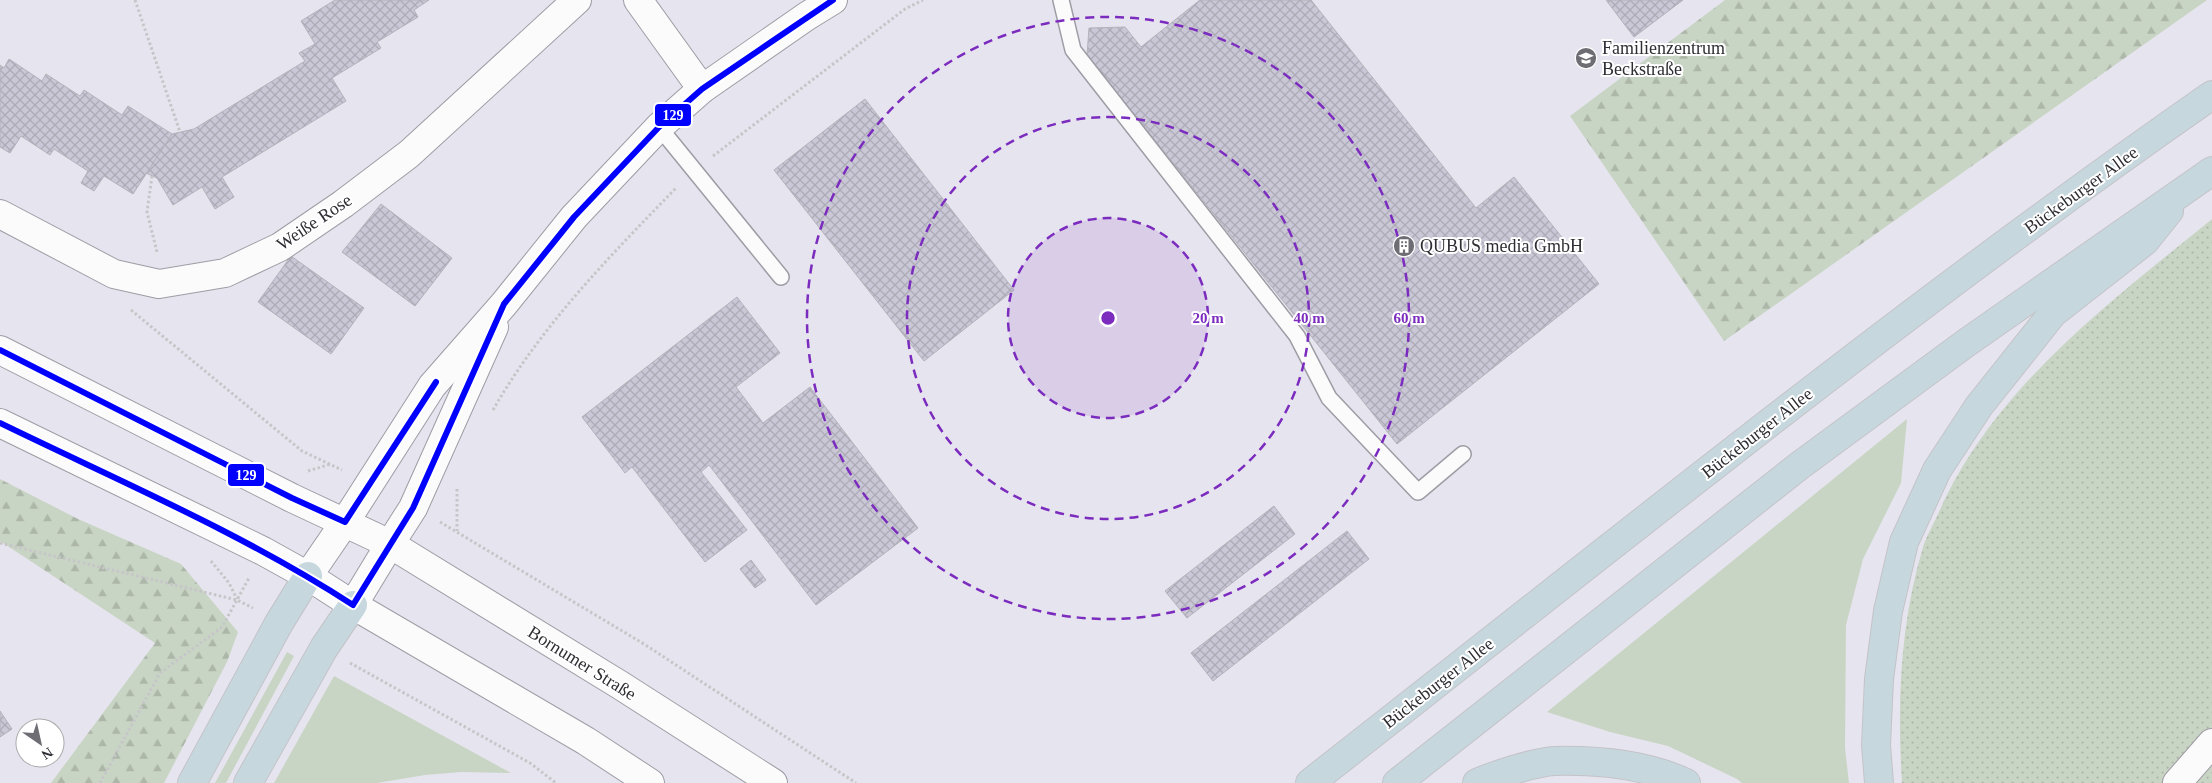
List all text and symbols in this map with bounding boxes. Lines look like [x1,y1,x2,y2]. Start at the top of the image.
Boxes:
place label: Familienzentrum Beckstraße [1602,38,1725,79]
school or university icon: Familienzentrum Beckstraße [1574,46,1598,70]
line badge: 129 [654,103,692,127]
text: 129 [663,108,684,123]
street label: Bückeburger Allee [2020,142,2142,238]
street label: Weiße Rose [273,190,355,254]
building icon: QUBUS media GmbH [1392,234,1416,258]
place label: QUBUS media GmbH [1420,236,1583,256]
centre of rings [1099,309,1117,327]
text: 20 m [1192,310,1224,326]
text: 40 m [1293,310,1325,326]
text: 60 m [1393,310,1425,326]
street label: Bückeburger Allee [1698,384,1816,482]
line badge: 129 [227,463,265,487]
text: 129 [236,468,257,483]
street label: Bornumer Straße [524,622,640,704]
street label: Bückeburger Allee [1379,634,1497,732]
north arrow [15,718,65,768]
text: N [39,744,55,762]

